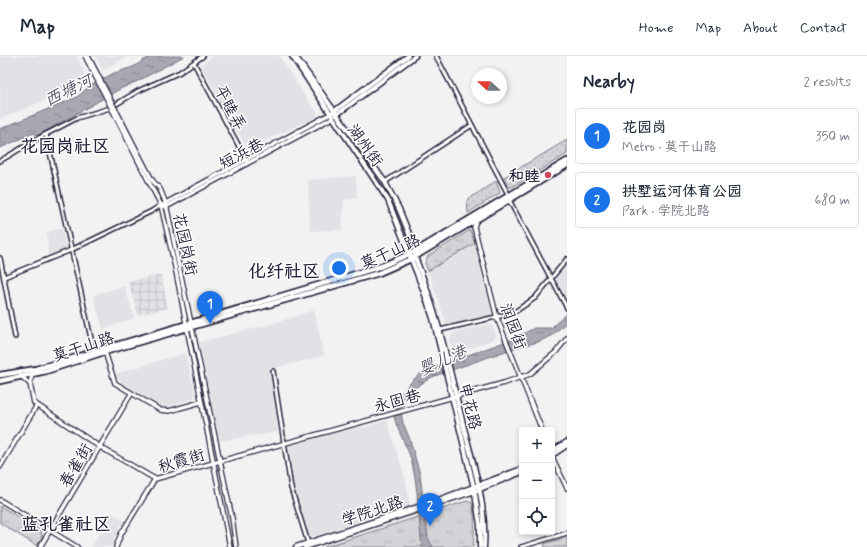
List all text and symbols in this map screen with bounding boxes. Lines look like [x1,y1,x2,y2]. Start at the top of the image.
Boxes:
text: Map [20,15,55,40]
text: Home [639,19,673,37]
text: Map [695,19,721,37]
text: About [743,19,778,37]
text: Contact [800,19,847,37]
north arrow [471,68,507,104]
water label: 西塘河 [41,69,99,112]
text: Nearby [583,71,635,93]
text: 2 results [804,74,851,91]
street label: 平睦弄 [209,82,250,134]
text: 花园岗 [622,118,667,138]
street label: 湖州街 [342,120,387,171]
text: 1 [594,128,600,145]
text: 350 m [816,128,850,145]
street label: 短浜巷 [216,134,268,175]
district label: 花园岗社区 [20,135,110,159]
text: Metro · 莫干山路 [622,139,717,156]
place label: 和睦 [508,166,541,187]
marker: 和睦 [543,170,553,180]
text: 拱墅运河体育公园 [622,182,742,202]
text: 2 [594,192,600,209]
text: 680 m [815,192,850,209]
text: Park · 学院北路 [622,203,710,220]
street label: 花园岗街 [168,211,201,278]
street label: 莫干山路 [357,230,424,275]
your location [329,258,349,278]
district label: 化纤社区 [248,260,320,284]
pin: 1 [197,291,223,324]
street label: 润园街 [495,300,531,353]
street label: 莫干山路 [50,328,117,367]
water label: 婴儿港 [415,340,472,381]
street label: 申花路 [454,381,486,432]
street label: 永固巷 [371,385,423,418]
map controls [519,427,555,535]
button: + [519,427,555,463]
street label: 春雀街 [55,440,98,492]
street label: 秋霞街 [155,444,207,478]
button: − [519,463,555,499]
street label: 学院北路 [339,492,406,531]
pin: 2 [417,493,443,526]
button: locate [519,499,555,535]
district label: 蓝孔雀社区 [21,513,111,537]

